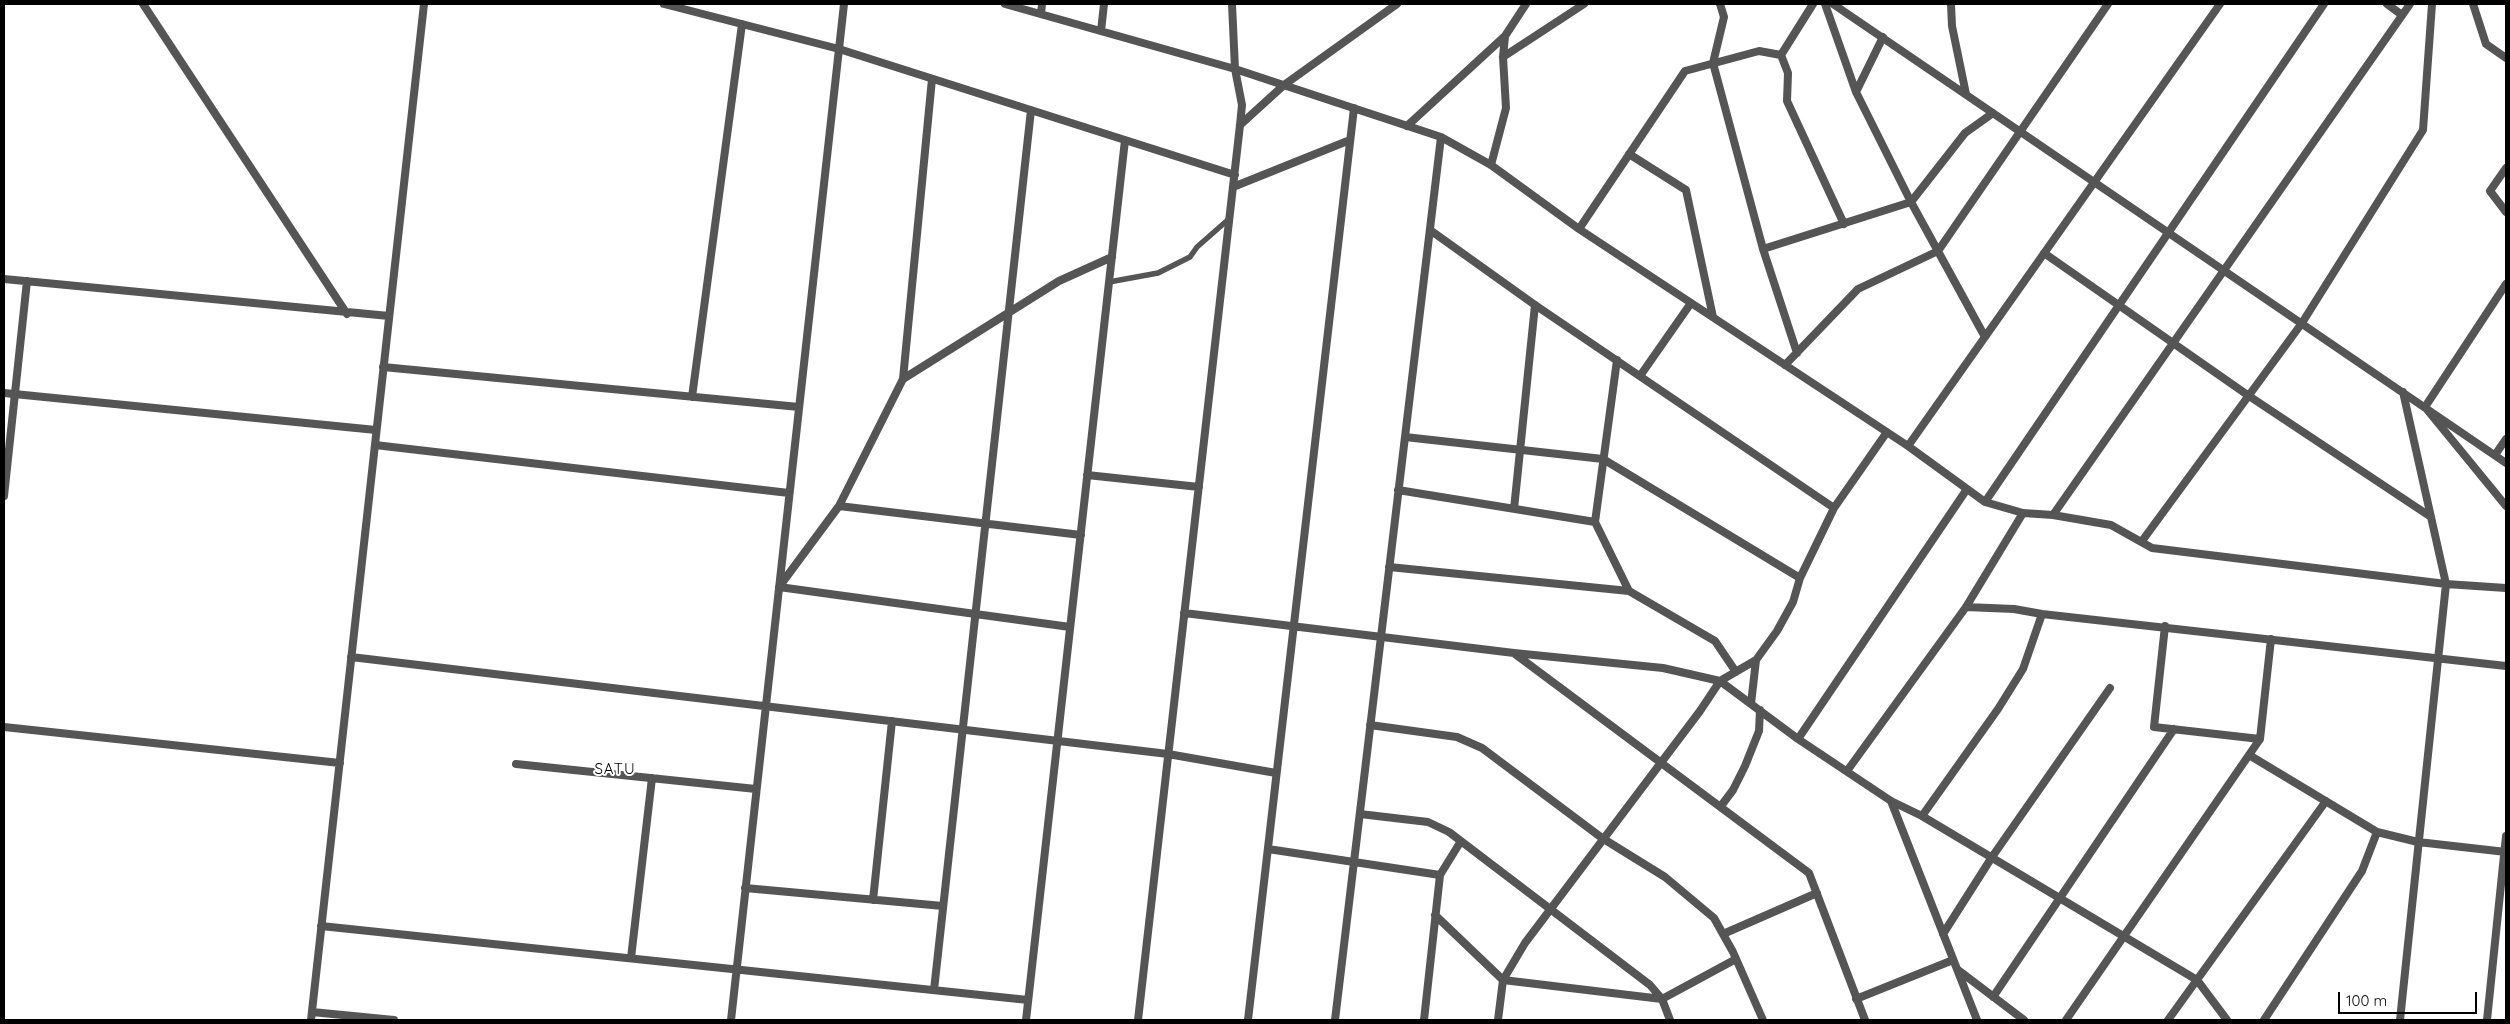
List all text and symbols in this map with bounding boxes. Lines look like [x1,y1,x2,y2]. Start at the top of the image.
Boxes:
district label: SATU [594,760,636,778]
scale bar [2340,982,2479,1014]
text: 100 m [2346,991,2387,1010]

